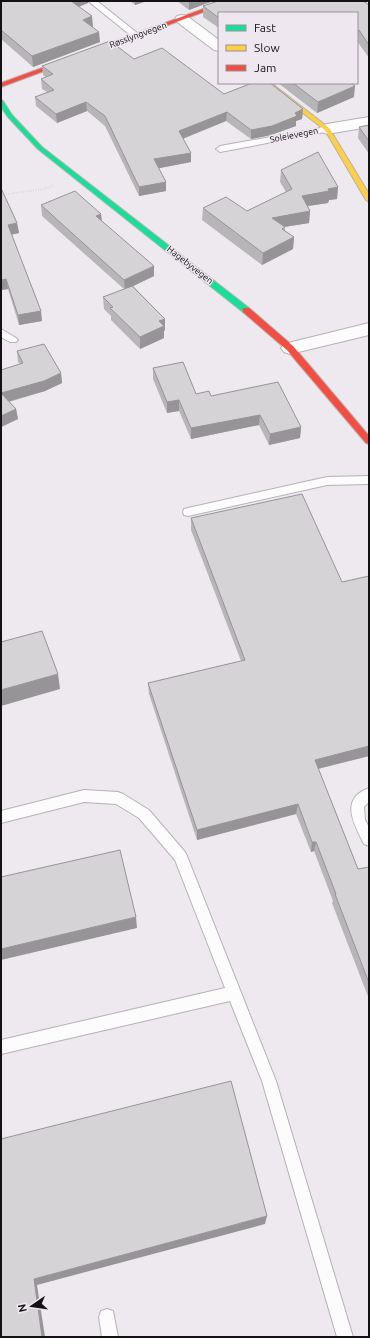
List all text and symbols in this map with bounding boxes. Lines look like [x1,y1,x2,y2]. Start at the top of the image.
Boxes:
legend [218,12,358,84]
street label: Røsslyngvegen [108,20,168,50]
text: Fast [254,21,276,34]
text: Slow [254,41,280,54]
text: Jam [254,61,276,74]
street label: Soleievegen [269,125,319,145]
street label: Hagebyvegen [165,244,215,286]
north arrow [12,1286,52,1326]
text: N [15,1303,29,1314]

